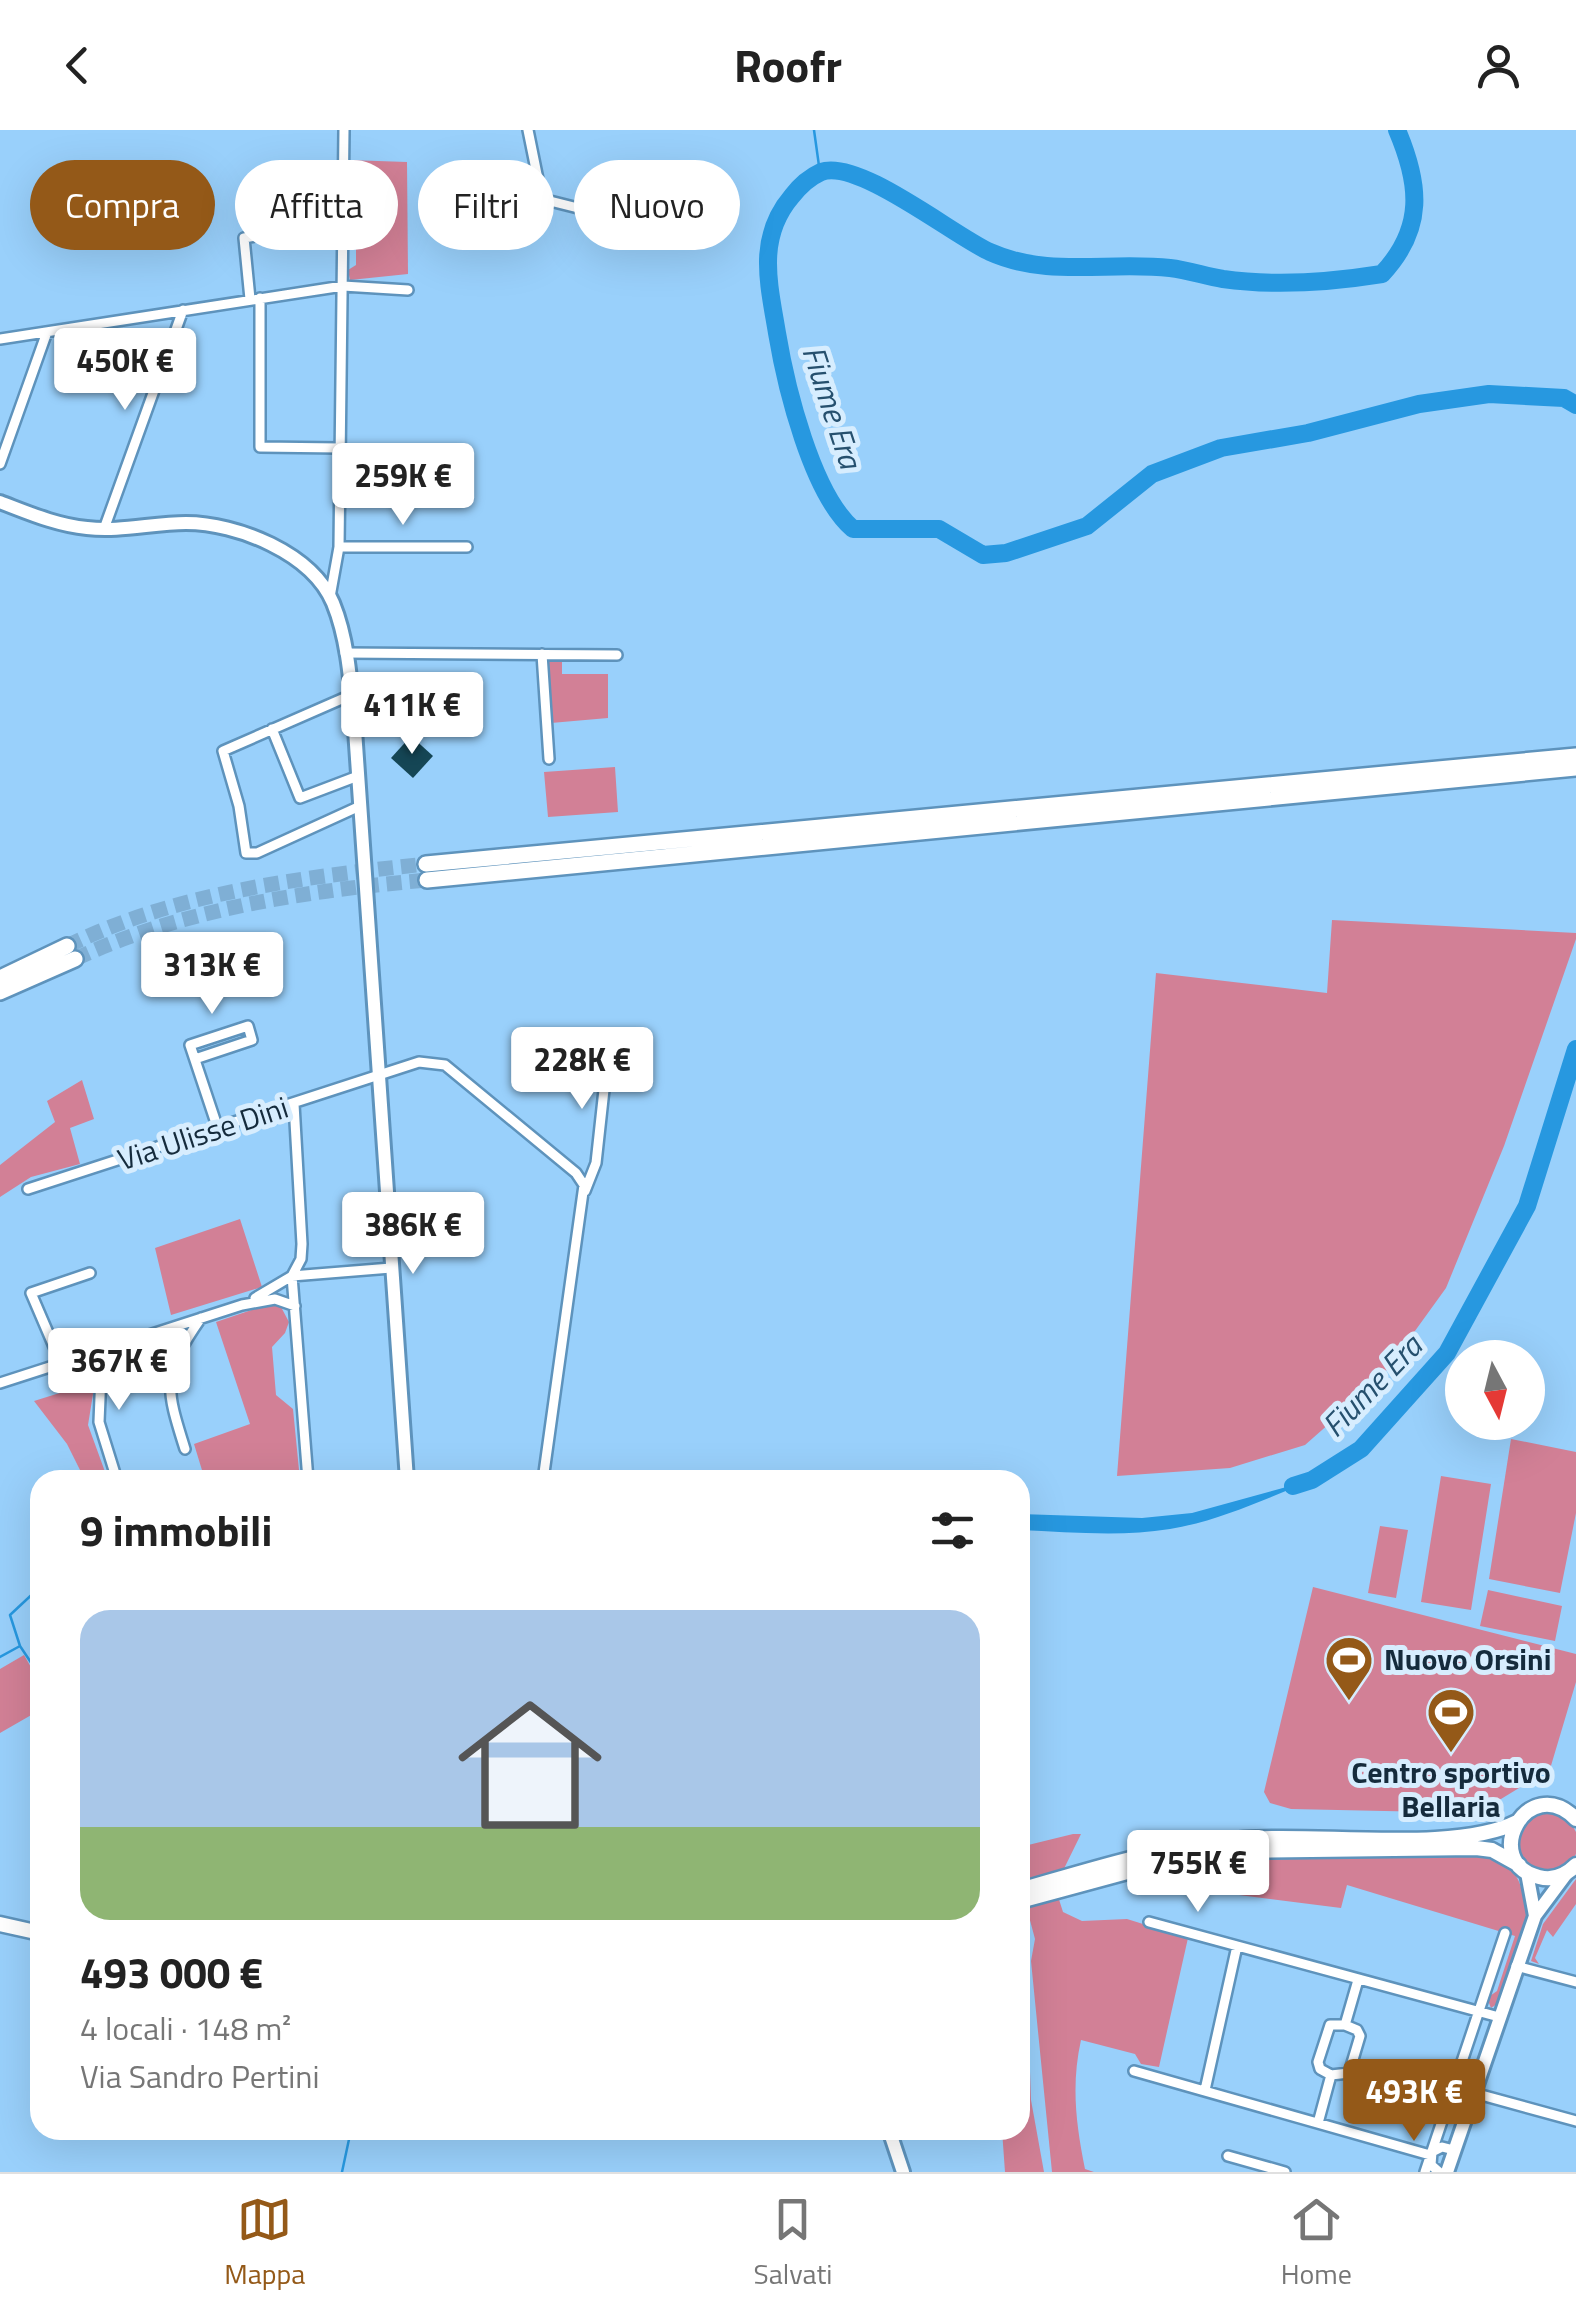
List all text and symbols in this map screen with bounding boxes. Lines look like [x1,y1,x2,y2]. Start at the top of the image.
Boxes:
text: Roofr [734,31,842,99]
icon: back [50,38,105,93]
icon: person [1471,38,1526,93]
chip: Compra [30,160,215,250]
chip: Affitta [235,160,398,250]
chip: Filtri [418,160,554,250]
chip: Nuovo [574,160,740,250]
pin: 450K € [44,328,206,413]
text: 450K € [76,336,174,384]
water label: Fiume Era [791,339,876,476]
pin: 259K € [322,443,484,528]
text: 259K € [354,451,452,499]
pin: 411K € [331,672,493,757]
text: 411K € [363,680,461,728]
pin: 313K € [131,932,293,1017]
text: 313K € [163,940,261,988]
pin: 228K € [501,1027,663,1112]
text: 228K € [533,1035,631,1083]
street label: Via Ulisse Dini [112,1084,294,1182]
pin: 386K € [332,1192,494,1277]
text: 386K € [364,1200,462,1248]
water label: Fiume Era [1310,1322,1434,1447]
pin: 367K € [38,1328,200,1413]
text: 367K € [70,1336,168,1384]
north arrow [1445,1340,1545,1440]
map controls [1445,1340,1545,1440]
text: 9 immobili [80,1498,272,1562]
icon: filters [925,1503,980,1558]
sports icon: Nuovo Orsini [1323,1634,1375,1702]
place label: Nuovo Orsini [1384,1636,1551,1682]
icon: home [440,1675,620,1855]
sports icon: Centro sportivo Bellaria [1425,1686,1477,1754]
place label: Centro sportivo Bellaria [1351,1749,1551,1829]
pin: 755K € [1117,1830,1279,1915]
text: 755K € [1149,1838,1247,1886]
text: 493 000 € [80,1940,263,2004]
text: 4 locali · 148 m² [80,2004,291,2052]
text: Via Sandro Pertini [80,2052,319,2100]
pin: 493K € [1333,2059,1495,2144]
text: 493K € [1365,2067,1463,2115]
tab: Mappa [224,2192,305,2295]
tab: Salvati [754,2192,832,2295]
tab: Home [1281,2192,1352,2295]

